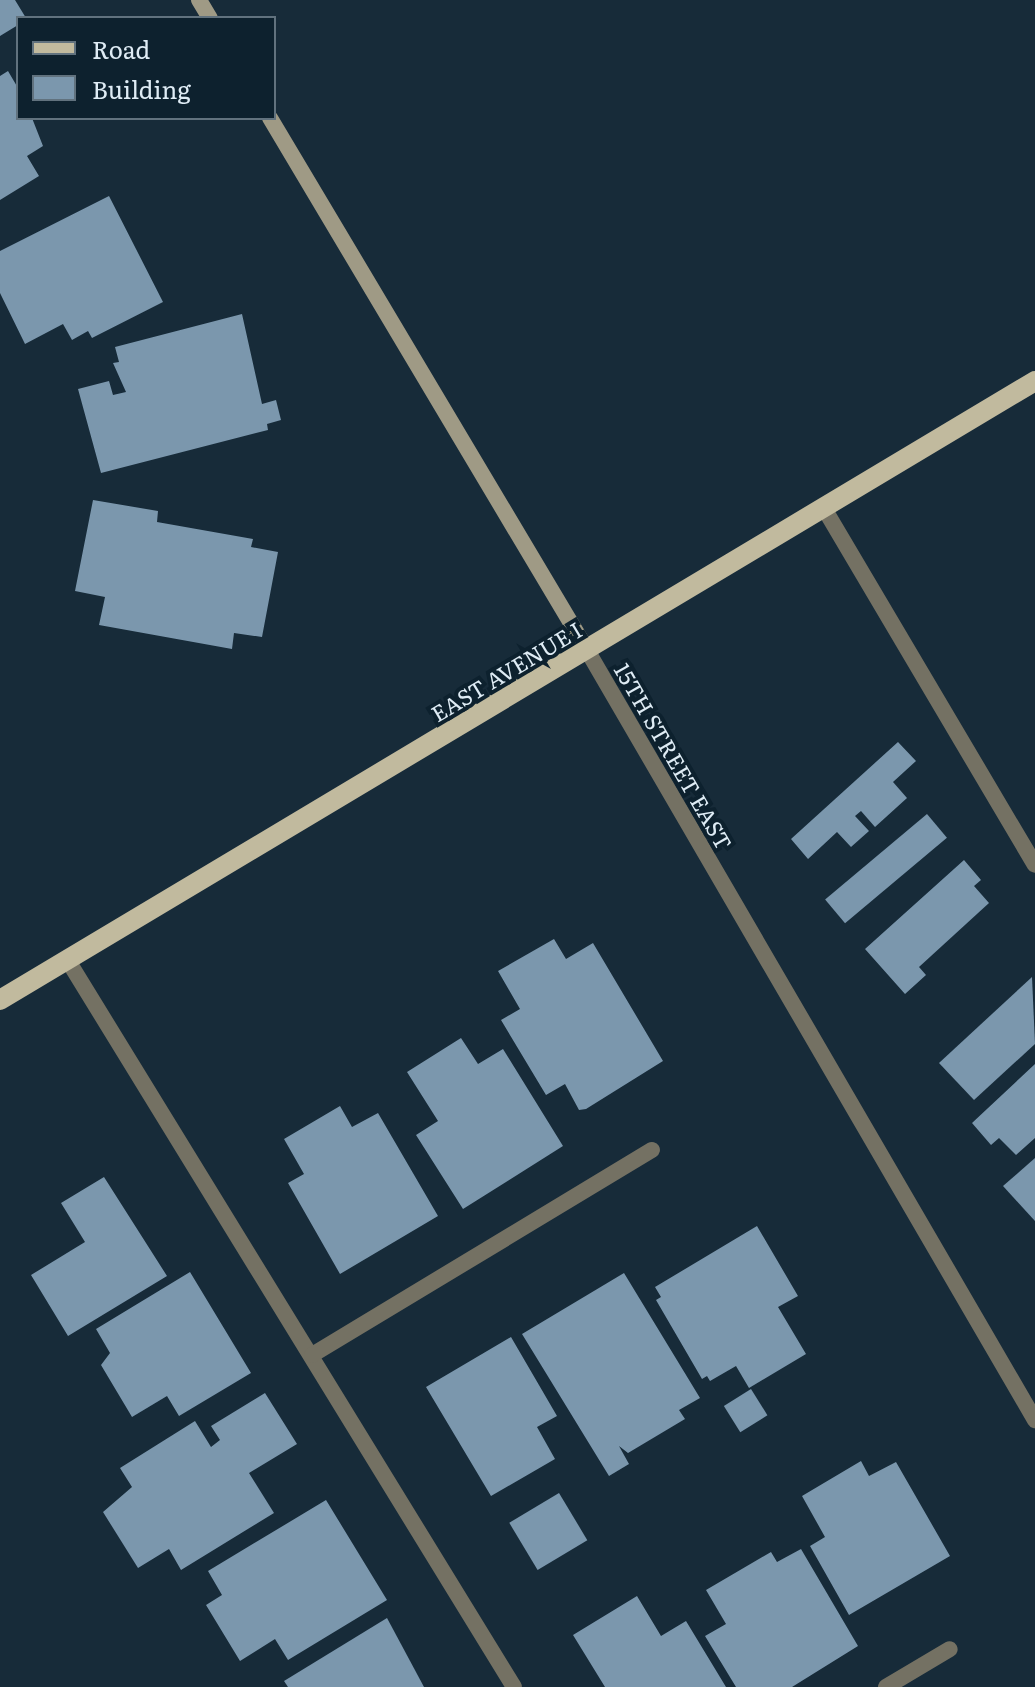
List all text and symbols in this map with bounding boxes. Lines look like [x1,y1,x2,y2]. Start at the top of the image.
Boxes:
legend [16,16,276,120]
text: Road [92,31,150,66]
text: Building [92,71,191,106]
street label: EAST AVENUE I [426,616,586,726]
street label: 15TH STREET EAST [610,658,738,854]

